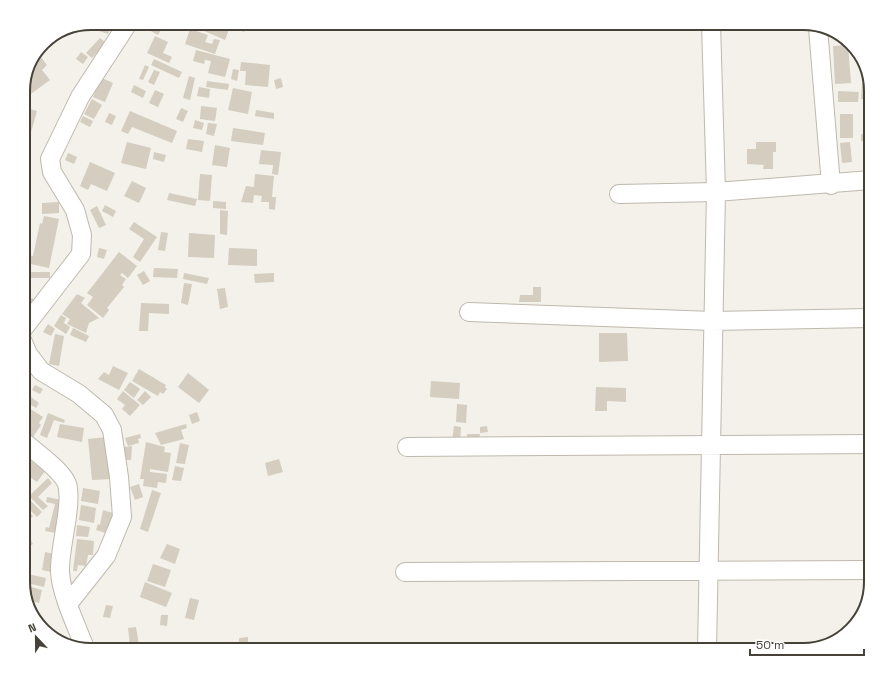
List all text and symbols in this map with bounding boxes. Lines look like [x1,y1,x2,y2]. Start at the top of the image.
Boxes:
north arrow [16,617,56,657]
text: N [26,620,38,636]
scale bar [750,631,864,657]
text: 50 m [756,637,784,653]

